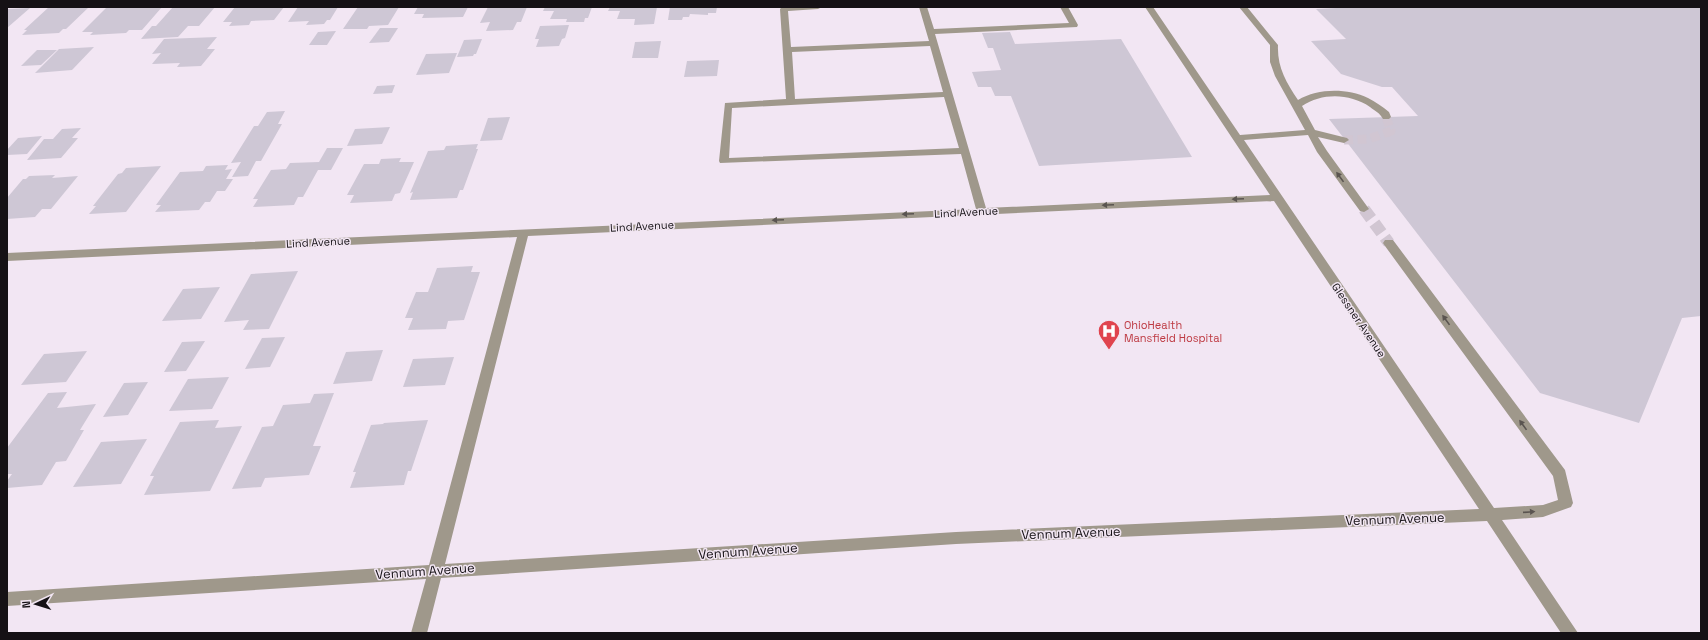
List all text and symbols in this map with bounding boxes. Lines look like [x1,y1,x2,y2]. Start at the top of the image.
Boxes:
one-way arrow [1336,172,1345,183]
one-way arrow [1232,196,1244,203]
one-way arrow [1101,202,1114,208]
street label: Lind Avenue [934,203,998,221]
one-way arrow [902,211,914,218]
street label: Lind Avenue [610,217,674,235]
one-way arrow [771,217,784,223]
street label: Lind Avenue [286,233,350,251]
street label: Glessner Avenue [1329,280,1389,360]
one-way arrow [1442,315,1450,325]
hospital icon: OhioHealth Mansfield Hospital [1096,318,1122,351]
place label: OhioHealth Mansfield Hospital [1124,318,1222,345]
one-way arrow [1519,419,1528,430]
street label: Vennum Avenue [1345,509,1445,529]
one-way arrow [1523,509,1535,516]
street label: Vennum Avenue [1021,523,1121,543]
street label: Vennum Avenue [698,539,798,563]
street label: Vennum Avenue [375,559,475,583]
north arrow [16,584,56,624]
text: N [19,601,33,609]

